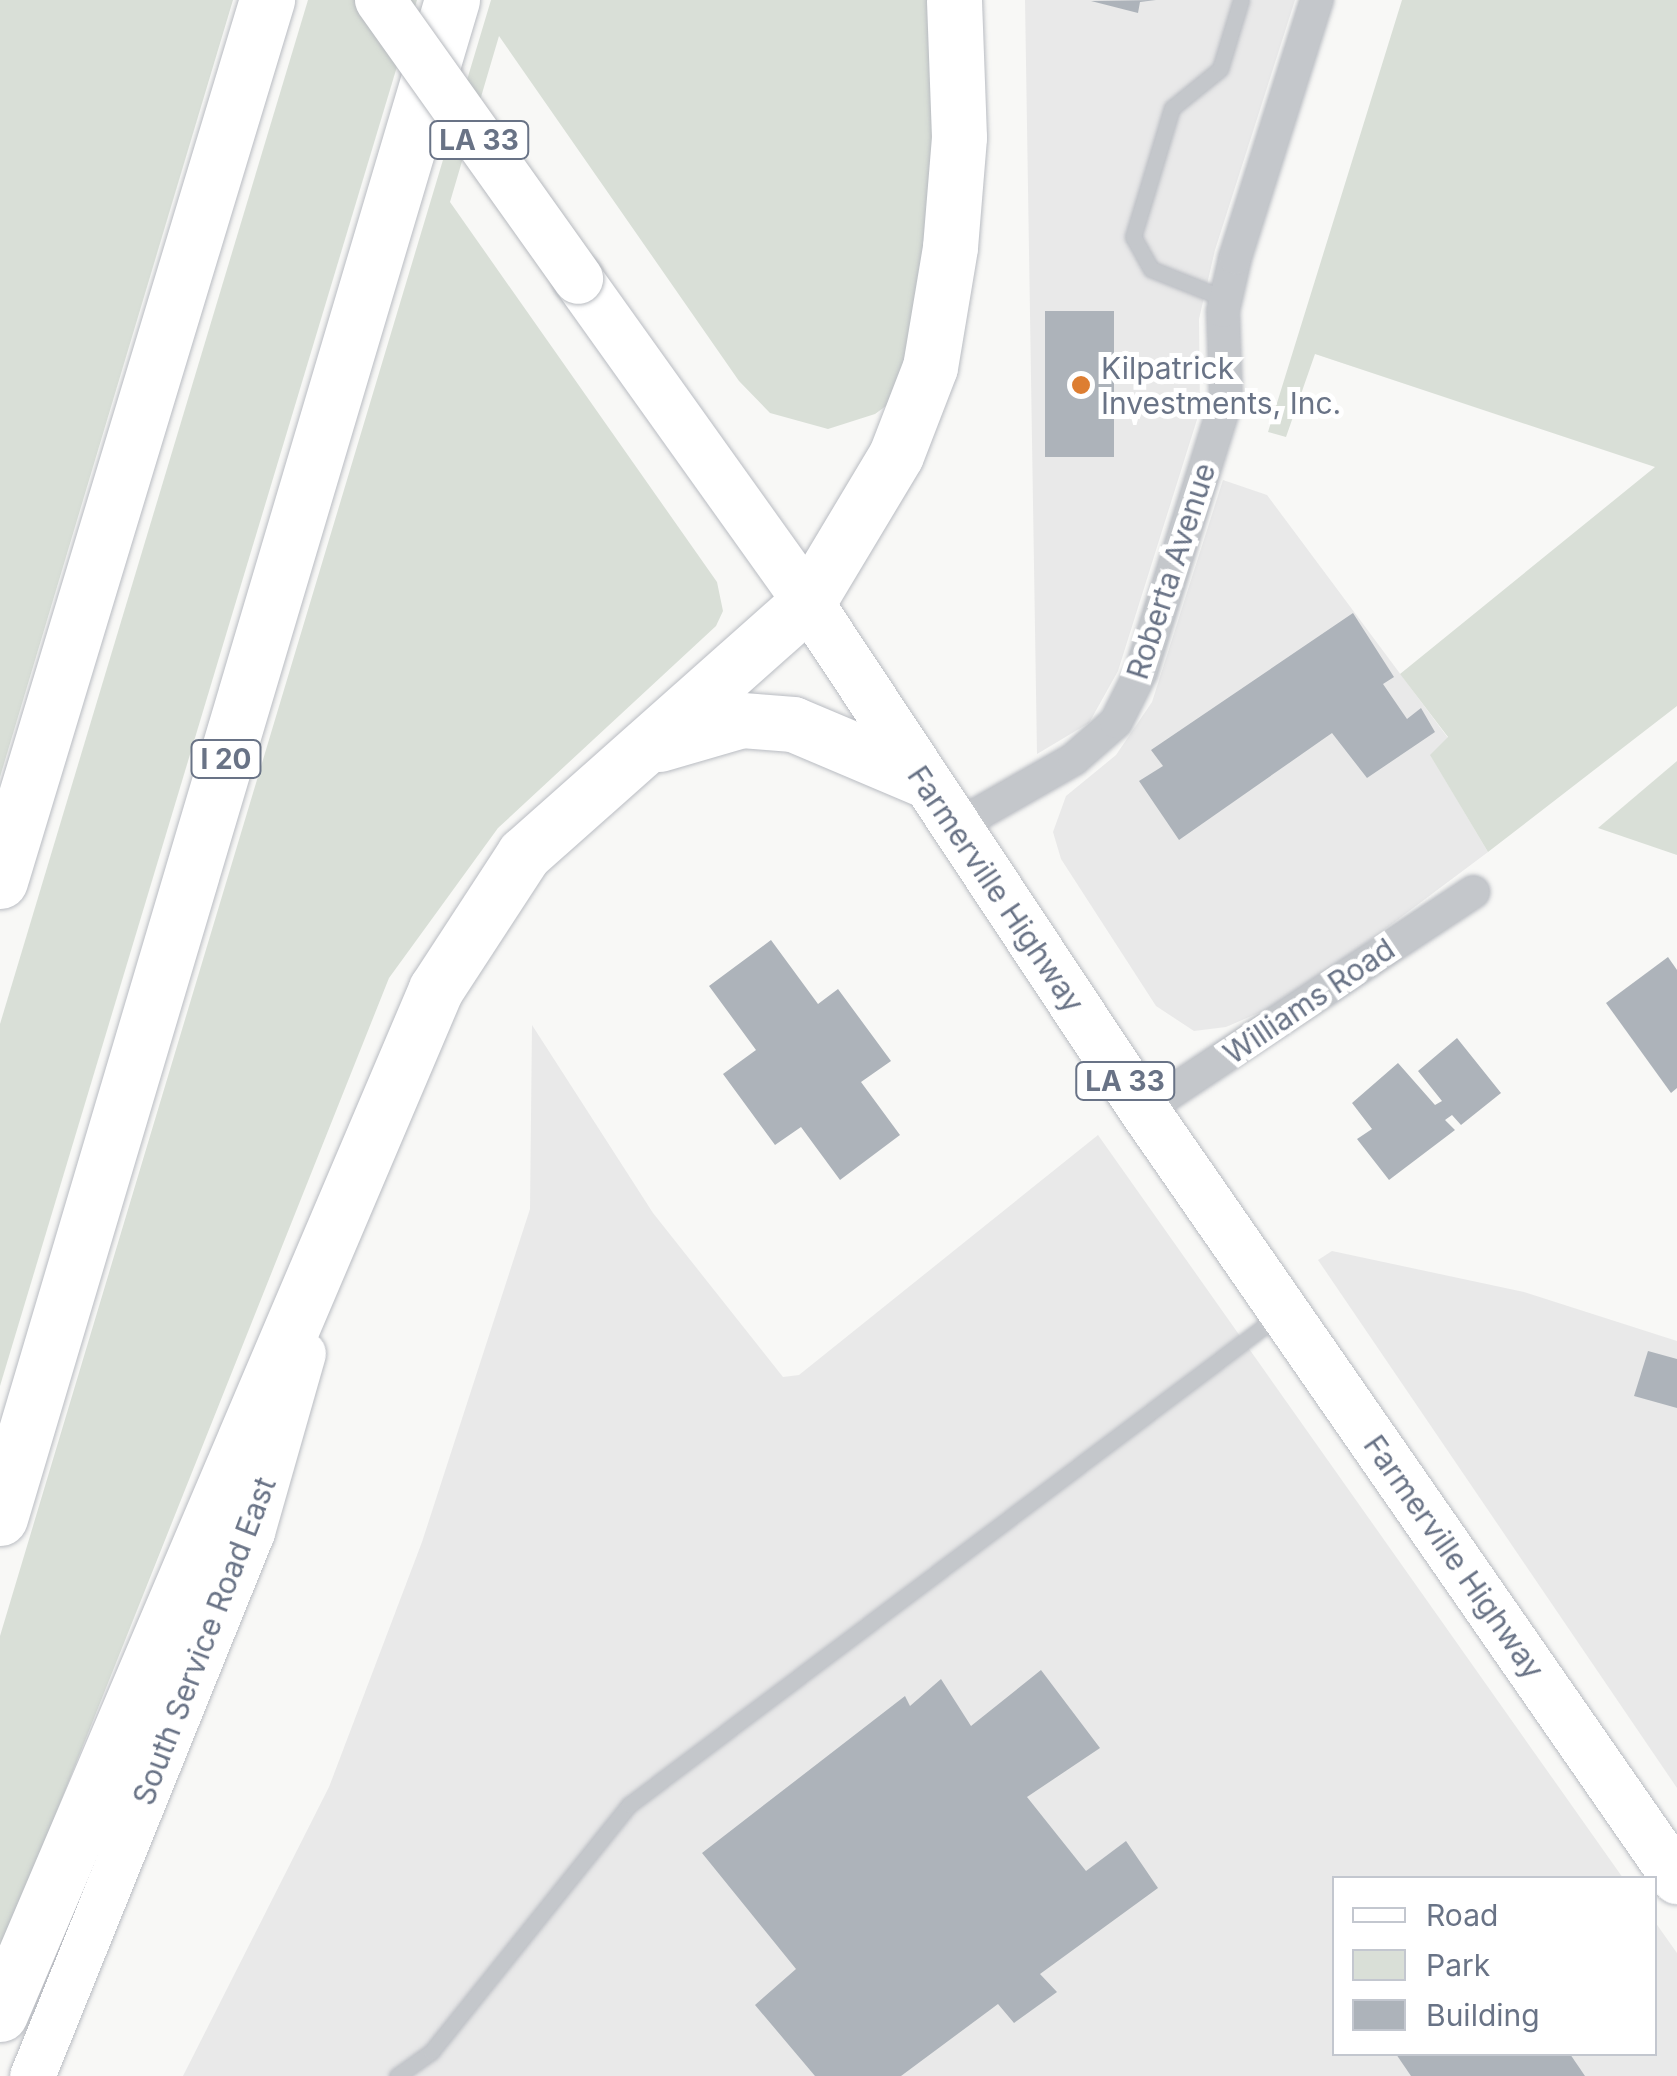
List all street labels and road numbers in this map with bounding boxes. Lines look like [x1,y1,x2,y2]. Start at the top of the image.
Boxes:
road number: LA 33 [429,117,529,163]
street label: Roberta Avenue [1119,458,1223,684]
road number: I 20 [188,736,264,782]
street label: Farmerville Highway [900,759,1092,1019]
street label: Williams Road [1217,931,1401,1071]
road number: LA 33 [1075,1058,1175,1104]
street label: Farmerville Highway [1356,1428,1552,1686]
street label: South Service Road East [125,1472,283,1810]

